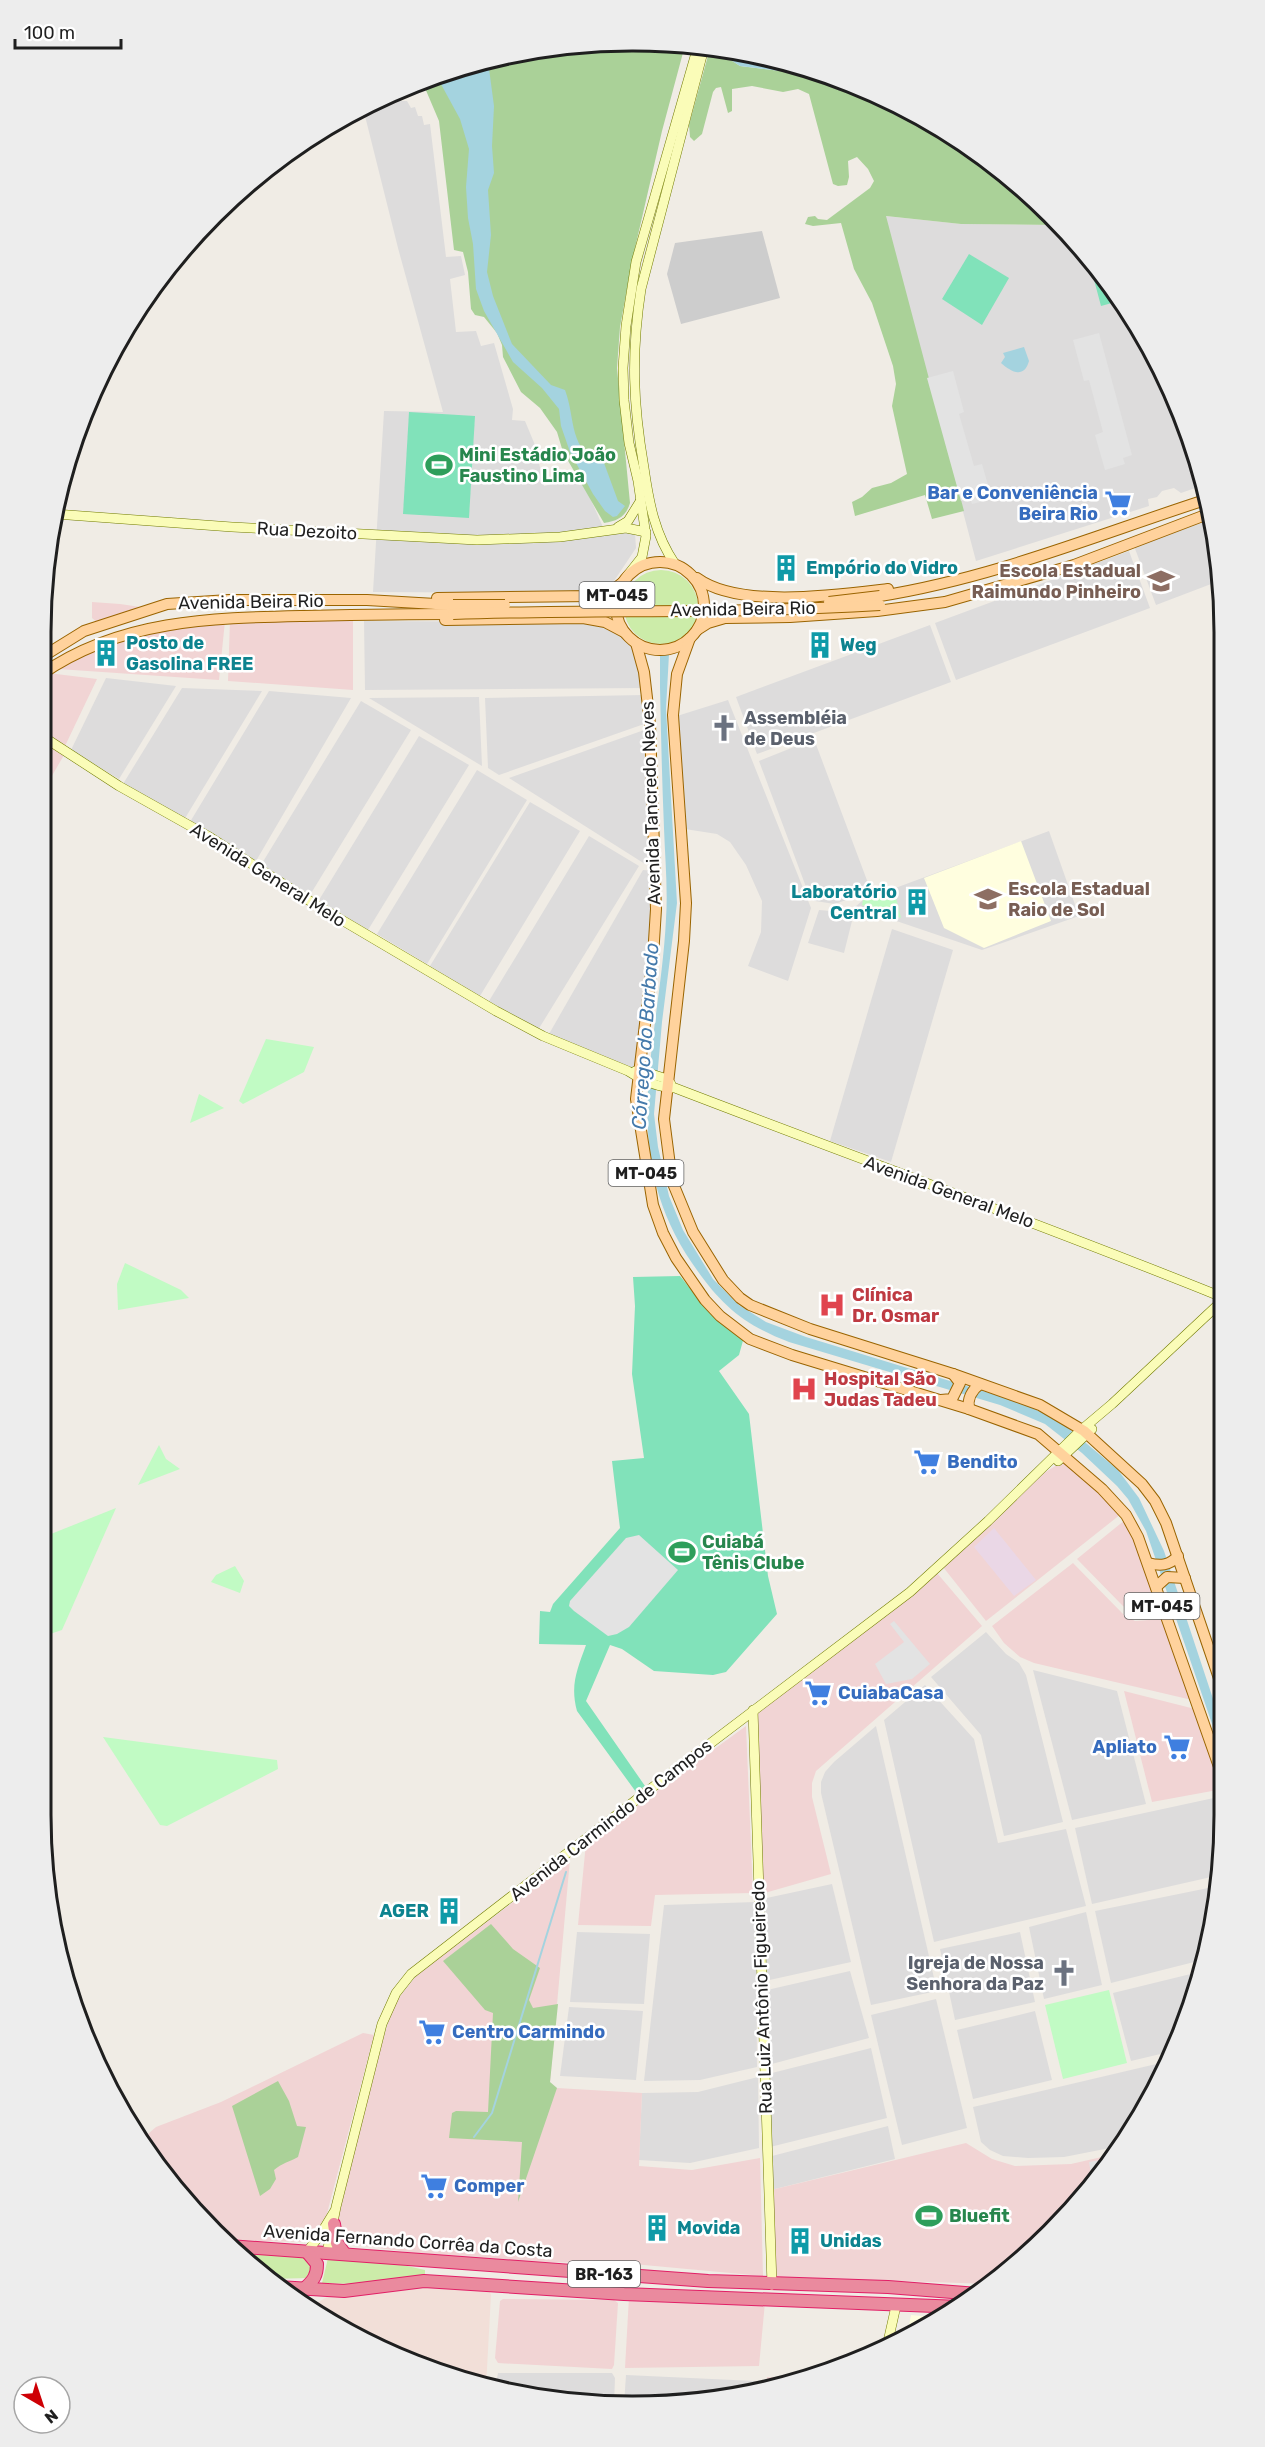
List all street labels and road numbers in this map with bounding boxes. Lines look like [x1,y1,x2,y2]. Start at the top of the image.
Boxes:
street label: Rua Dezoito [256,517,358,545]
road number: MT-045 [580,582,654,608]
street label: Avenida Beira Rio [178,590,324,614]
street label: Avenida Beira Rio [670,597,816,621]
street label: Avenida Tancredo Neves [636,701,666,905]
street label: Avenida General Melo [186,818,350,932]
street label: Avenida General Melo [861,1151,1037,1233]
road number: MT-045 [608,1160,684,1186]
road number: MT-045 [1124,1593,1200,1619]
street label: Avenida Carmindo de Campos [506,1734,716,1906]
street label: Rua Luiz Antônio Figueiredo [747,1880,777,2114]
street label: Avenida Fernando Corrêa da Costa [263,2220,553,2262]
road number: BR-163 [568,2261,640,2287]

